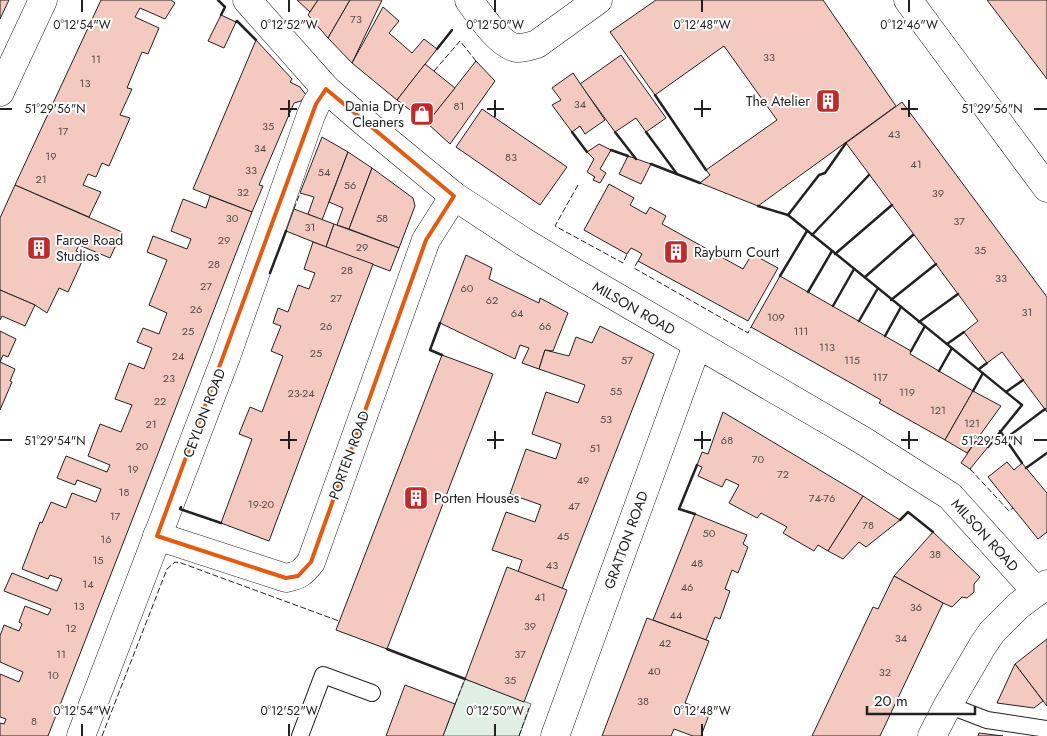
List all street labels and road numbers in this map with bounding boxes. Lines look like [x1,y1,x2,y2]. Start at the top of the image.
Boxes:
street label: MILSON ROAD [589,276,679,340]
street label: CEYLON ROAD [178,365,230,461]
street label: PORTEN ROAD [324,408,374,502]
street label: GRATTON ROAD [599,488,653,592]
street label: MILSON ROAD [947,494,1023,576]

